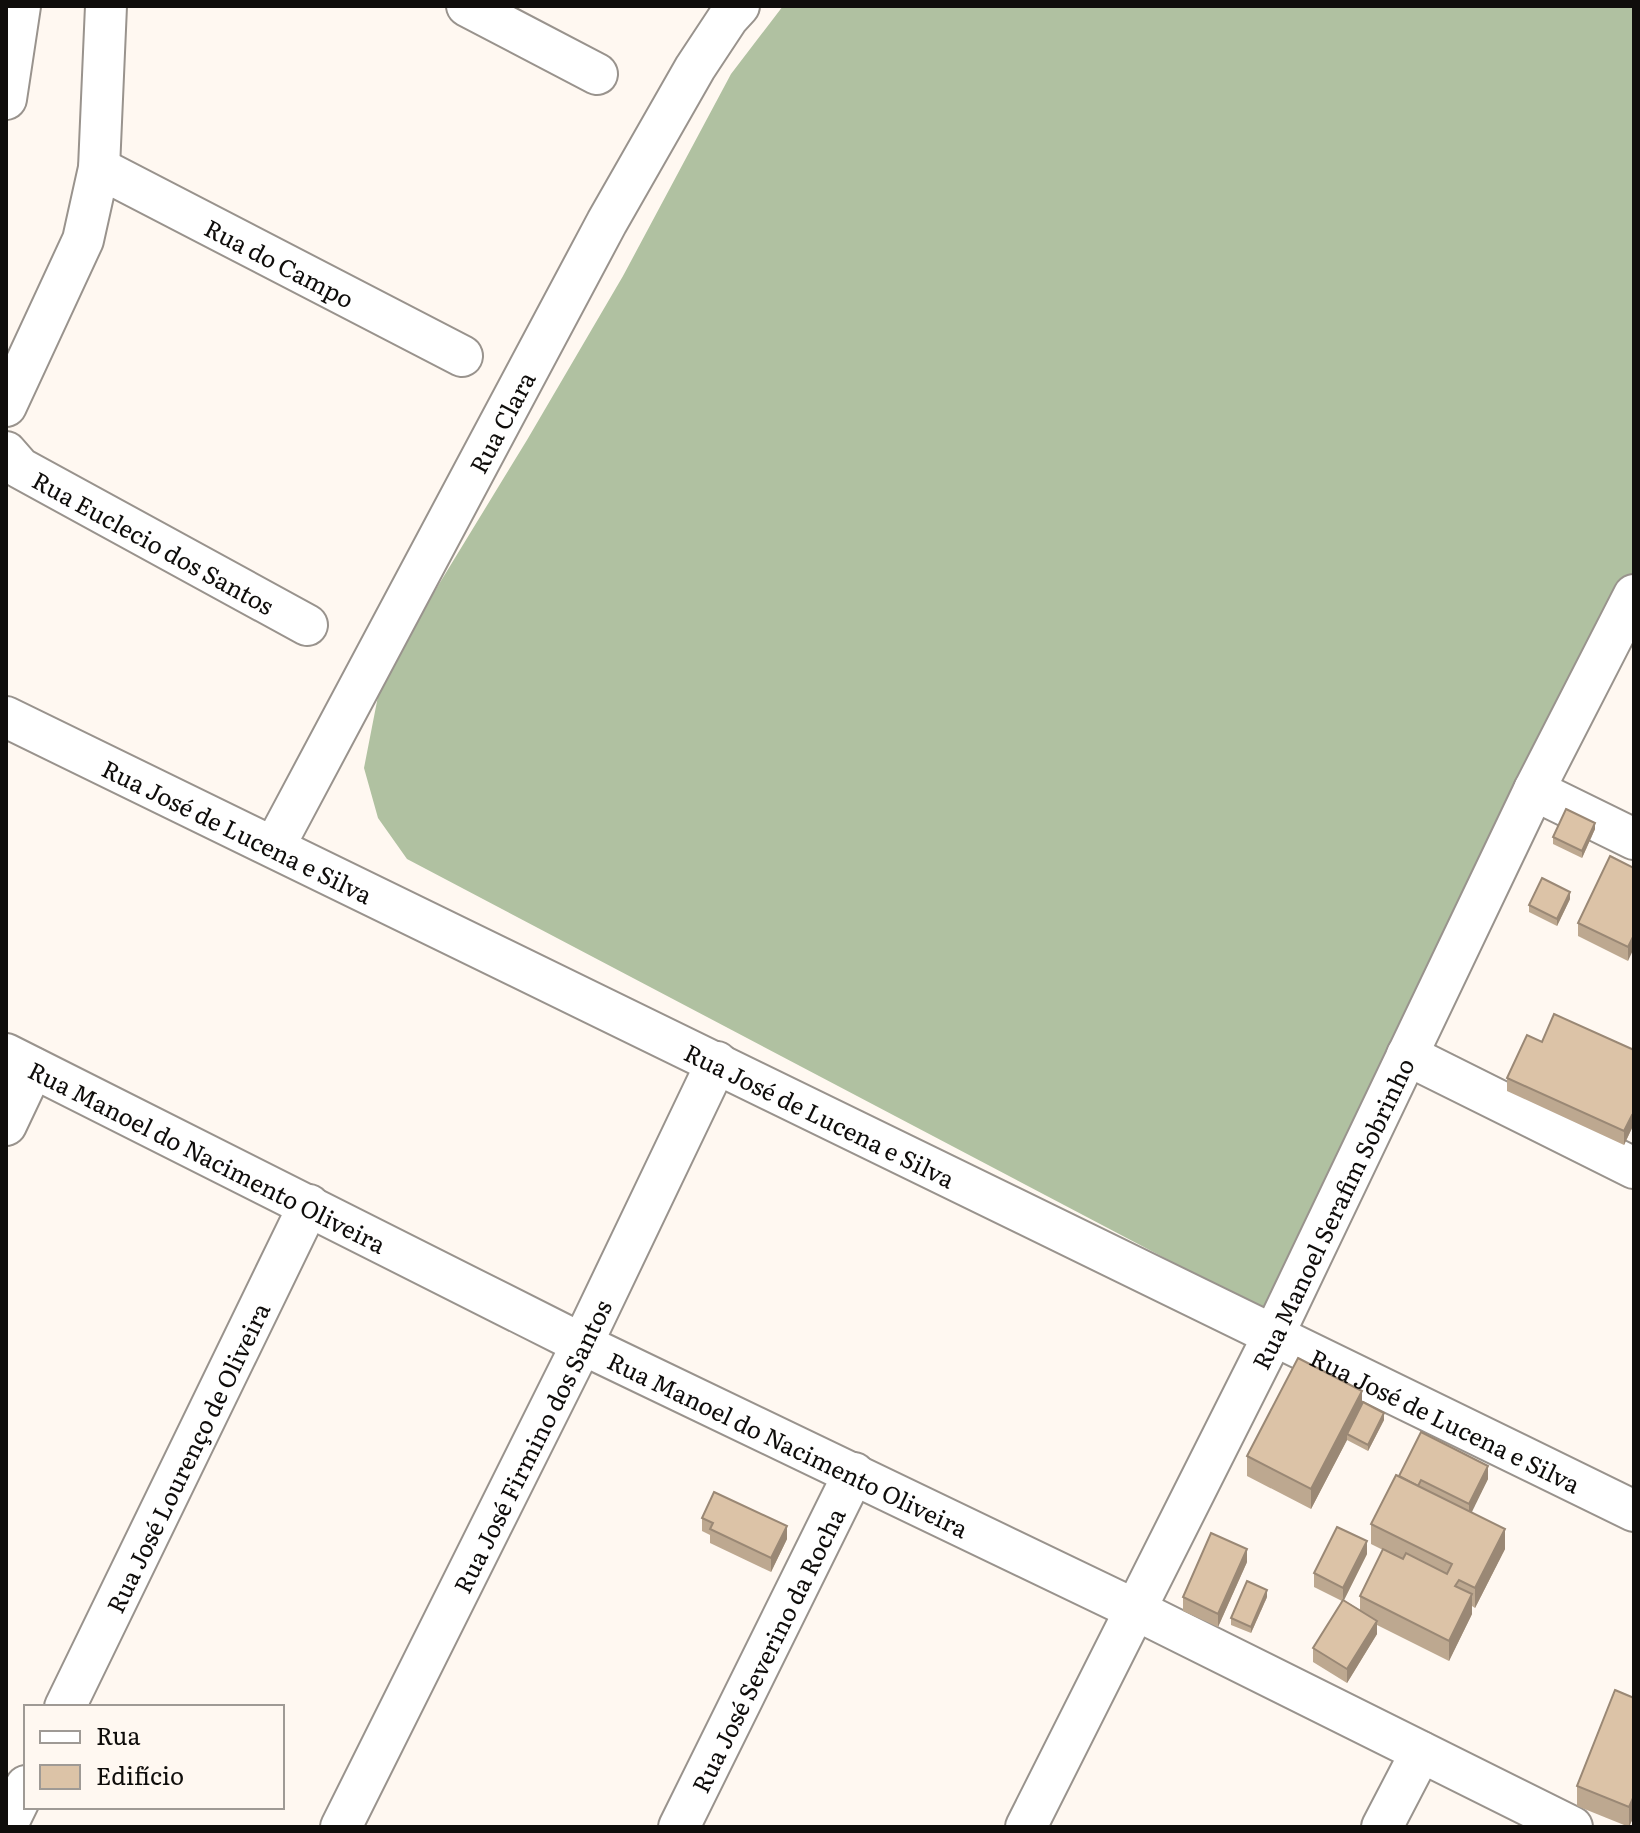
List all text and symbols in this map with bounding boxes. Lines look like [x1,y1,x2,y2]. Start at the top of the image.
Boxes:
street label: Rua do Campo [199,209,361,315]
street label: Rua Clara [459,364,542,479]
street label: Rua Euclecio dos Santos [27,461,281,622]
street label: Rua José de Lucena e Silva [97,749,379,911]
street label: Rua José de Lucena e Silva [679,1033,961,1195]
street label: Rua Manoel do Nacimento Oliveira [23,1051,393,1260]
street label: Rua Manoel Serafim Sobrinho [1242,1051,1421,1375]
street label: Rua José Firmino dos Santos [443,1293,619,1598]
street label: Rua José Lourenço de Oliveira [96,1296,277,1618]
street label: Rua José de Lucena e Silva [1305,1338,1587,1500]
street label: Rua Manoel do Nacimento Oliveira [602,1342,975,1545]
street label: Rua José Severino da Rocha [682,1501,852,1798]
legend [24,1705,284,1809]
text: Rua [96,1717,141,1752]
text: Edifício [96,1757,184,1792]

